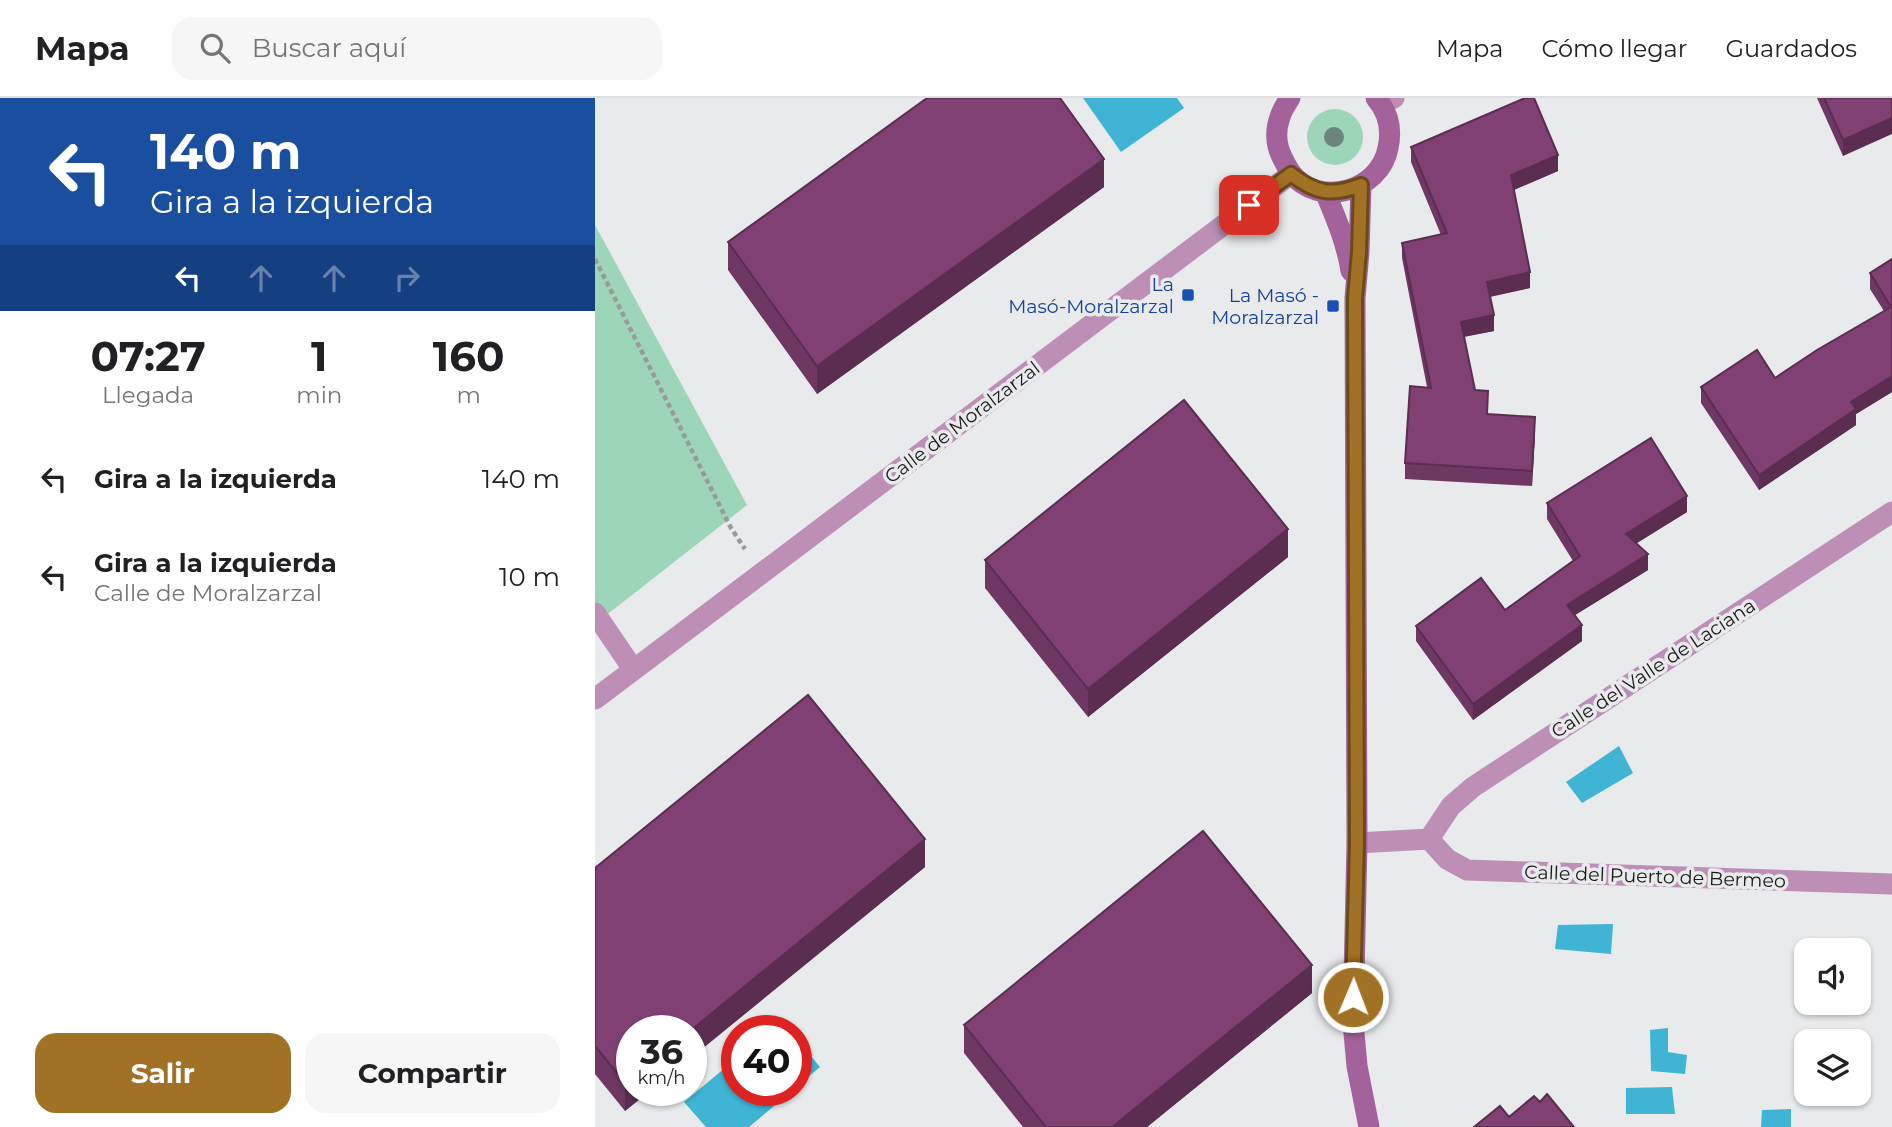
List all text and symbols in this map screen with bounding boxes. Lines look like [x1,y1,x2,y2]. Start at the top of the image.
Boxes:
search box [172,17,662,80]
text: Mapa [35,28,130,68]
icon: search [196,29,234,67]
text: Buscar aquí [252,32,406,64]
text: Mapa [1436,34,1503,63]
text: Cómo llegar [1541,34,1687,63]
text: Guardados [1725,34,1857,63]
text: 140 m [150,122,302,181]
icon: left [35,126,126,217]
pin [1219,175,1279,235]
text: Gira a la izquierda [150,182,434,221]
icon: arrive [1230,186,1268,224]
icon: left [169,259,207,297]
icon: ahead [242,259,280,297]
icon: ahead [315,259,353,297]
icon: right [388,259,426,297]
place label: La Masó-Moralzarzal [1008,273,1174,318]
place label: La Masó - Moralzarzal [1211,284,1319,329]
marker: La Masó-Moralzarzal [1180,287,1196,303]
marker: La Masó - Moralzarzal [1325,298,1341,314]
text: 07:27 [90,330,206,382]
text: 1 [311,330,328,382]
text: 160 [433,330,505,382]
street label: Calle de Moralzarzal [880,357,1044,488]
text: Llegada [102,381,194,409]
text: min [296,381,342,409]
text: m [456,381,481,409]
icon: left [35,460,73,498]
text: Gira a la izquierda [94,463,337,495]
text: 140 m [482,463,560,495]
text: Gira a la izquierda [94,547,337,579]
icon: left [35,558,73,596]
text: 10 m [499,561,560,593]
text: Calle de Moralzarzal [94,579,322,607]
street label: Calle del Valle de Laciana [1547,594,1760,743]
street label: Calle del Puerto de Bermeo [1524,860,1786,893]
map controls [1794,938,1871,1106]
button: sound [1794,938,1871,1015]
position arrow [1316,960,1390,1034]
speed limit sign: 40 [721,1015,812,1106]
button: layers [1794,1029,1871,1106]
text: 36 [640,1030,683,1073]
button: Salir [35,1033,291,1113]
button: Compartir [305,1033,560,1113]
text: km/h [637,1067,686,1089]

